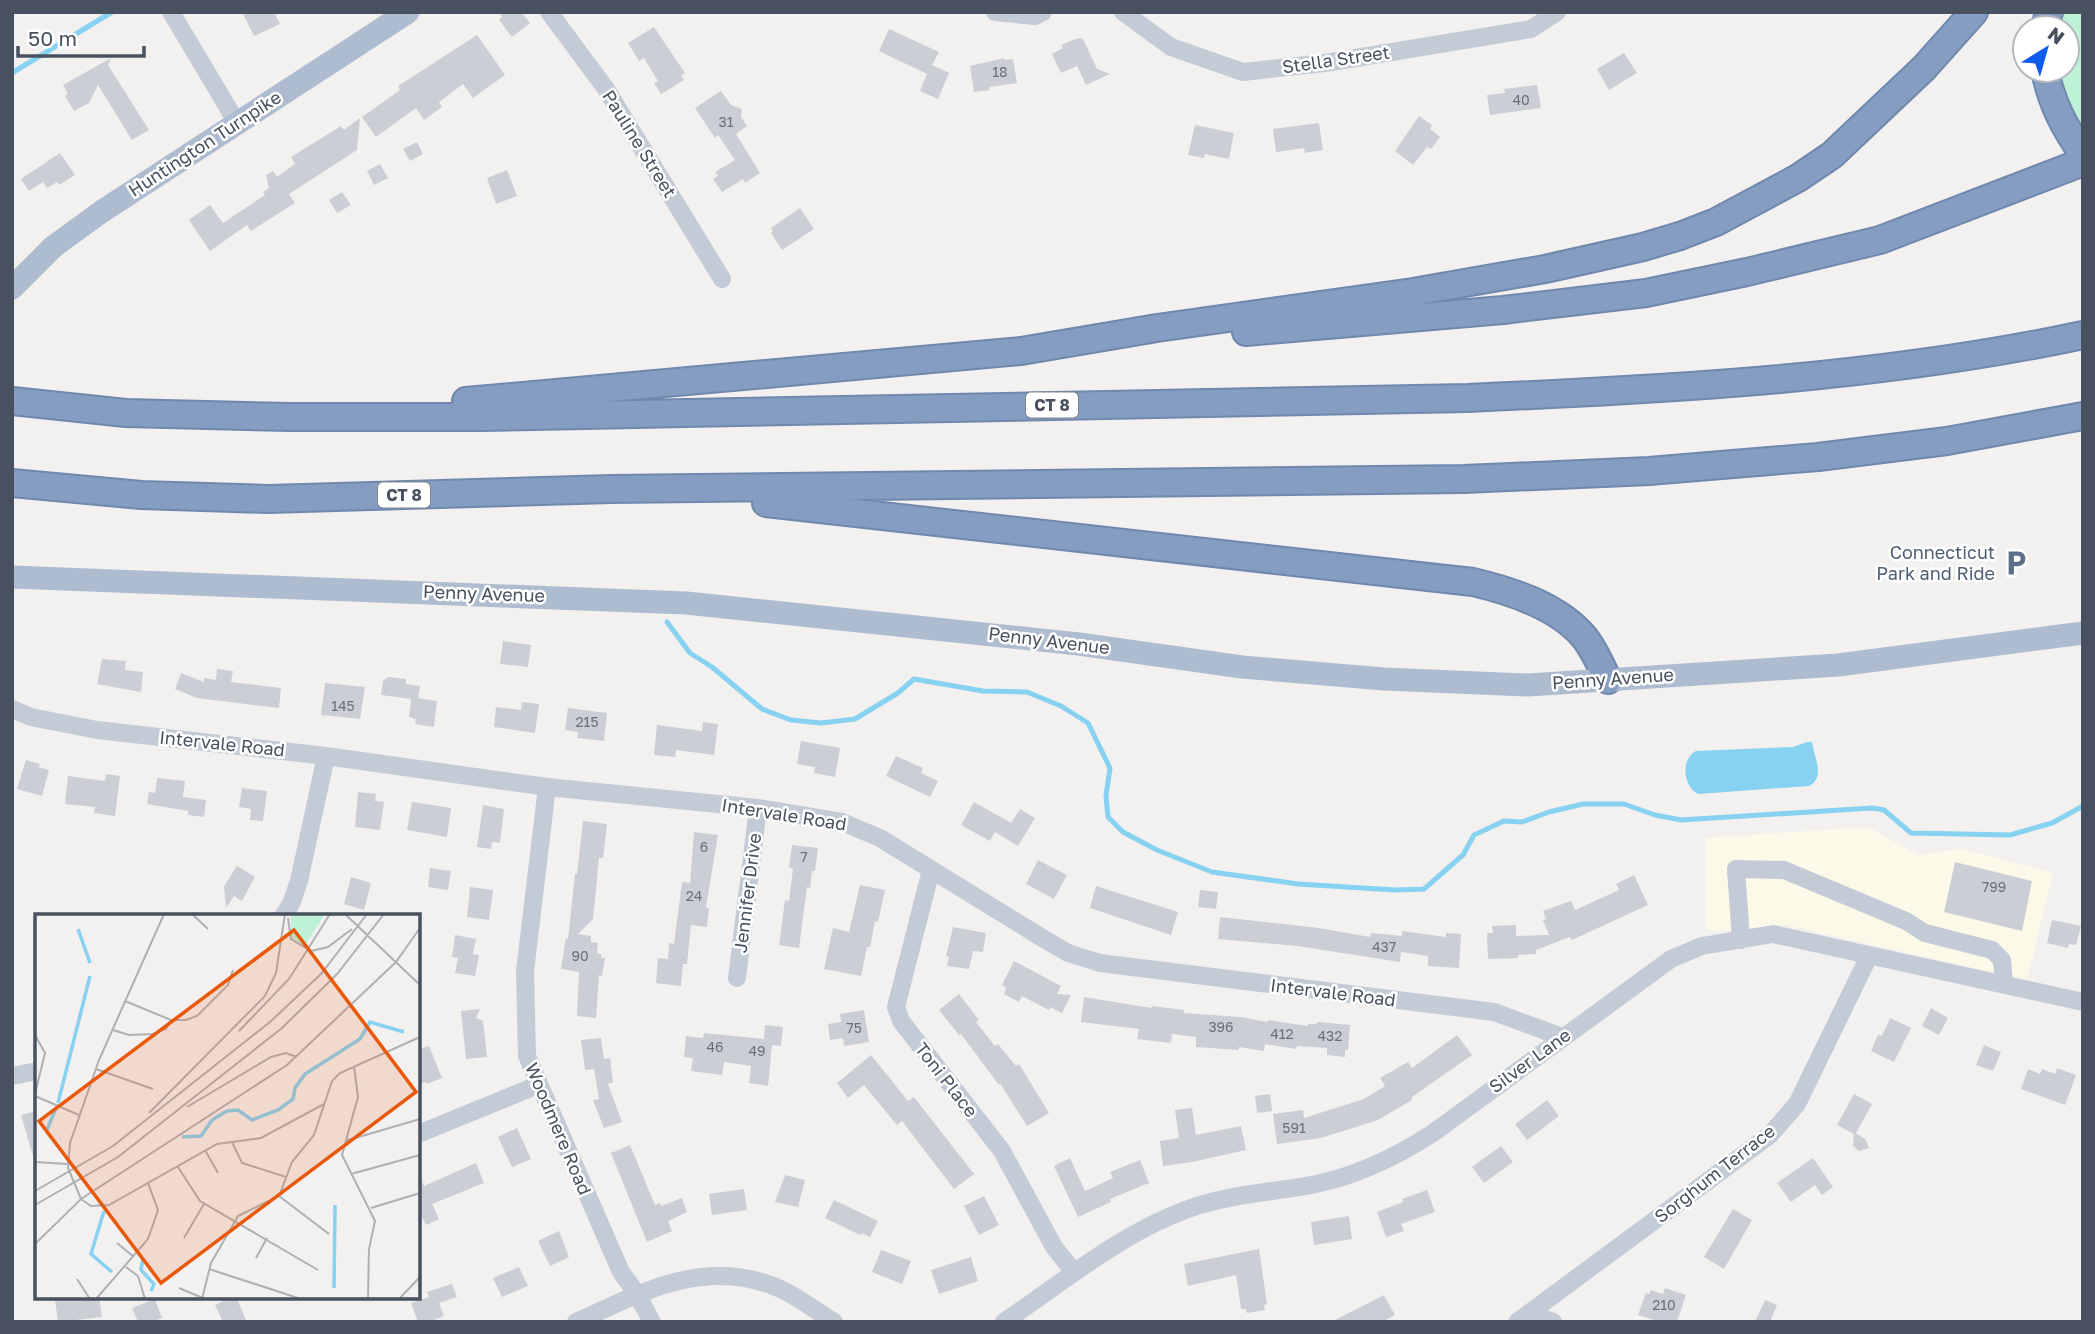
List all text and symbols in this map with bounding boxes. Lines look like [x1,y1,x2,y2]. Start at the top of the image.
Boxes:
scale bar [18,14,144,58]
north arrow [2011,14,2081,84]
text: N [2044,21,2069,49]
text: 50 m [28,25,77,51]
street label: Stella Street [1281,41,1391,77]
house number: 18 [992,63,1008,80]
street label: Huntington Turnpike [124,86,285,201]
street label: Pauline Street [598,86,682,201]
house number: 40 [1512,91,1530,108]
house number: 31 [719,113,734,130]
road number: CT 8 [1026,392,1078,418]
road number: CT 8 [378,482,430,508]
place label: Connecticut Park and Ride [1876,541,1995,584]
parking icon: Connecticut Park and Ride [2001,548,2031,578]
street label: Penny Avenue [423,580,545,606]
street label: Penny Avenue [987,622,1111,658]
street label: Penny Avenue [1551,663,1675,693]
house number: 145 [331,697,355,714]
house number: 215 [575,713,599,730]
street label: Intervale Road [158,725,286,761]
street label: Intervale Road [720,793,848,835]
street label: Jennifer Drive [729,832,765,954]
house number: 6 [700,838,708,855]
house number: 7 [800,848,808,865]
house number: 799 [1982,878,2006,895]
house number: 24 [686,887,702,904]
inset map [35,914,420,1299]
house number: 437 [1372,938,1396,955]
house number: 90 [571,947,589,964]
street label: Intervale Road [1269,973,1397,1011]
house number: 396 [1208,1018,1234,1035]
house number: 75 [846,1019,862,1036]
street label: Silver Lane [1484,1023,1575,1097]
house number: 412 [1270,1025,1294,1042]
house number: 432 [1318,1027,1342,1044]
house number: 46 [706,1038,724,1055]
street label: Toni Place [911,1038,983,1121]
house number: 49 [748,1042,766,1059]
street label: Woodmere Road [521,1059,597,1198]
house number: 591 [1282,1119,1306,1136]
street label: Sorghum Terrace [1650,1119,1779,1227]
house number: 210 [1652,1296,1676,1313]

